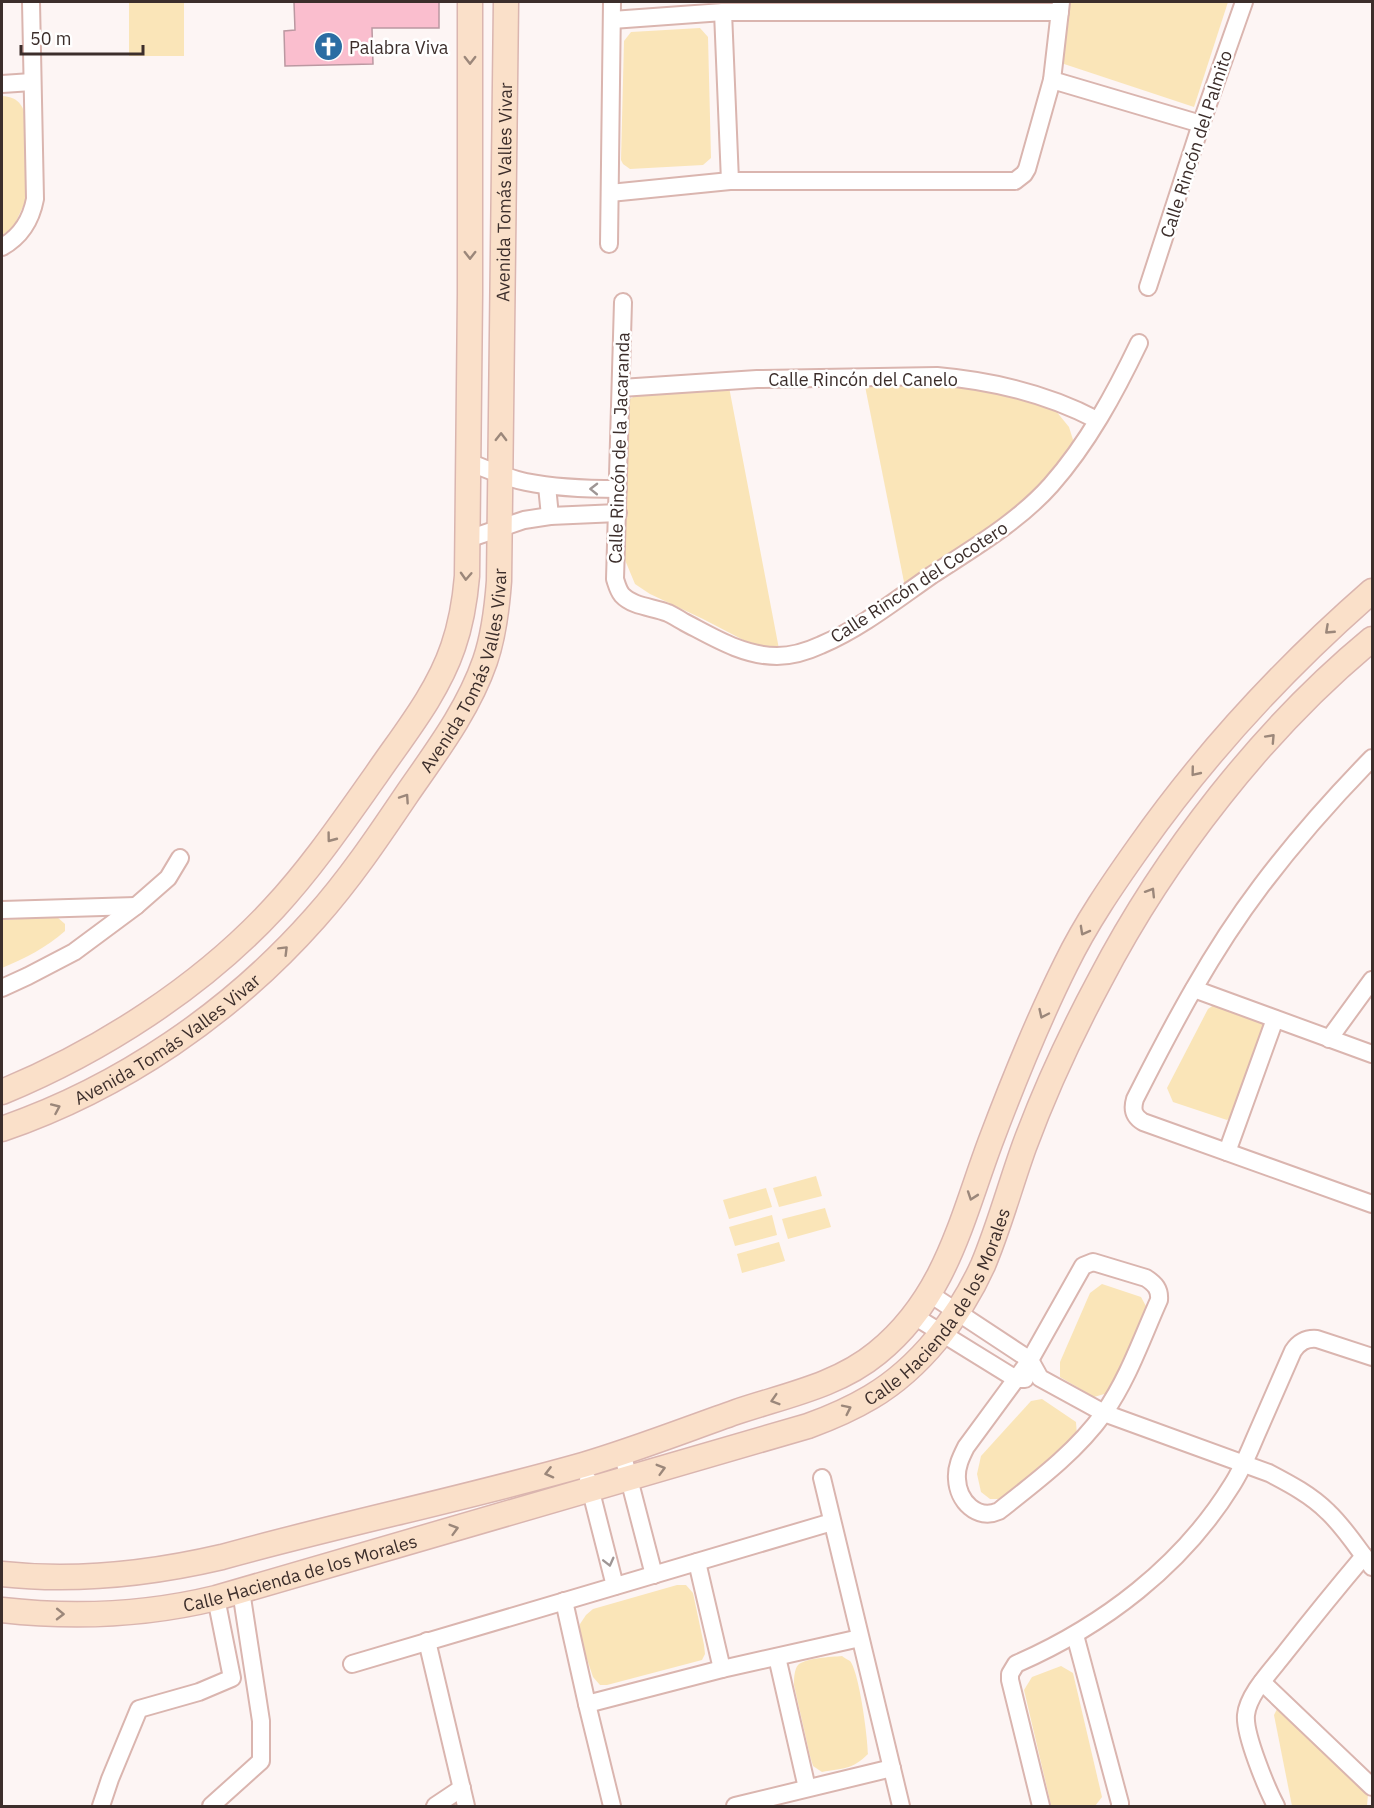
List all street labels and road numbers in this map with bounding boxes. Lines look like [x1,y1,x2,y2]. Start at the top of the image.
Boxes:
street label: Calle Rincón del Palmito [1155,47,1237,241]
street label: Avenida Tomás Valles Vivar [491,82,517,302]
street label: Calle Rincón de la Jacaranda [603,332,635,564]
street label: Calle Rincón del Canelo [768,368,958,391]
street label: Calle Rincón del Cocotero [826,516,1012,648]
street label: Avenida Tomás Valles Vivar [414,568,511,777]
street label: Avenida Tomás Valles Vivar [70,968,265,1109]
street label: Calle Hacienda de los Morales [860,1205,1014,1410]
street label: Calle Hacienda de los Morales [181,1529,420,1616]

